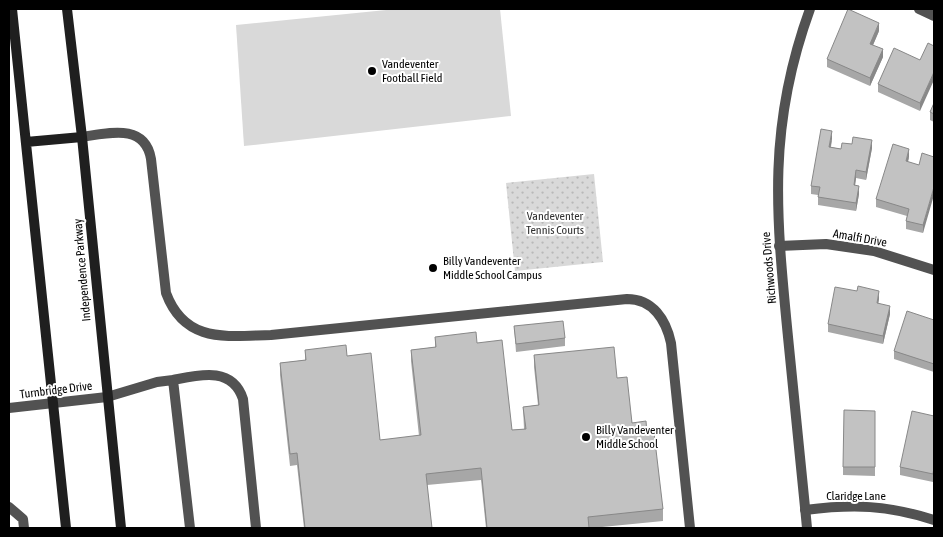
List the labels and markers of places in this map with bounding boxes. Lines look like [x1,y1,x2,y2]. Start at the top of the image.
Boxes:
place label: Vandeventer Football Field [382,57,442,85]
marker: Vandeventer Football Field [366,65,378,77]
place label: Billy Vandeventer Middle School Campus [443,254,542,282]
marker: Billy Vandeventer Middle School Campus [427,262,439,274]
place label: Billy Vandeventer Middle School [596,423,674,451]
marker: Billy Vandeventer Middle School [580,431,592,443]

